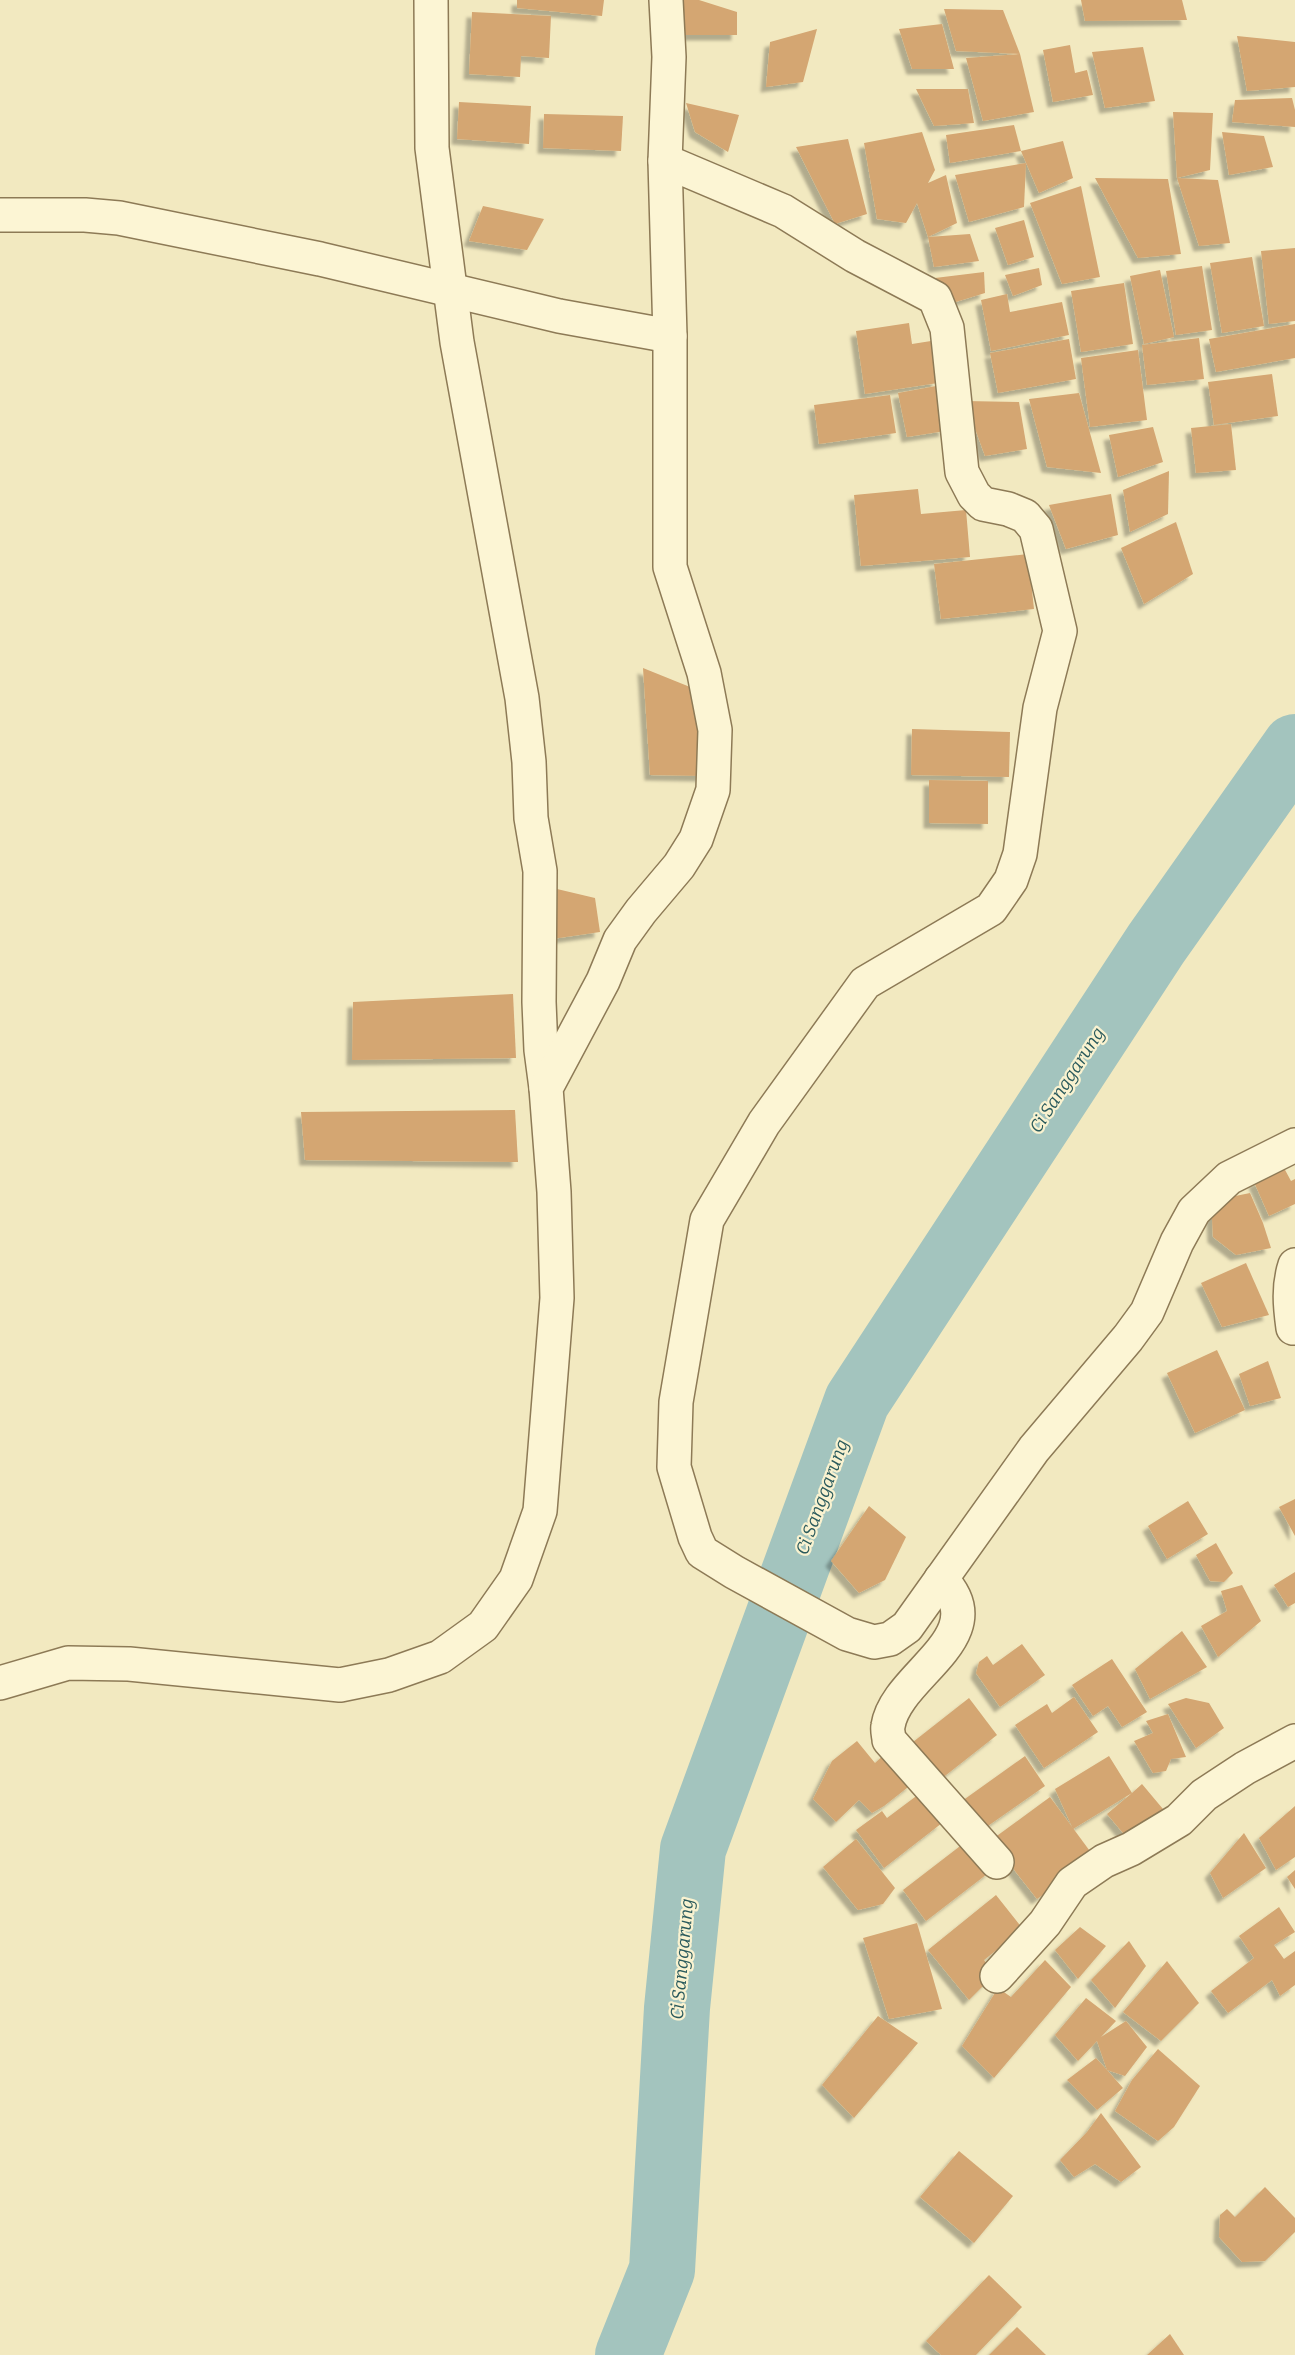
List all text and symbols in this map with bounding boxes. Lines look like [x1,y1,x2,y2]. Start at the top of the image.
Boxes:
water label: Ci Sanggarung [1025,1023,1109,1137]
water label: Ci Sanggarung [791,1436,853,1558]
water label: Ci Sanggarung [666,1898,698,2020]

